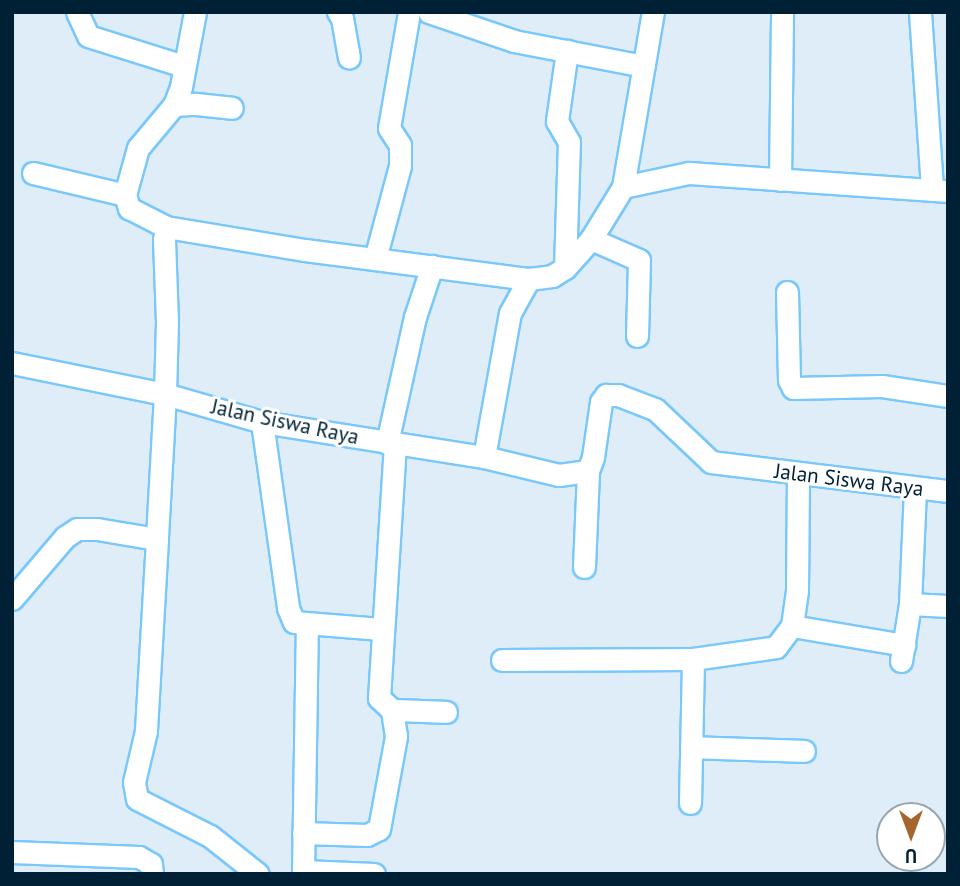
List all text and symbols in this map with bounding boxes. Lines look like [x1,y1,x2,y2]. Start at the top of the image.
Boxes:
street label: Jalan Siswa Raya [209,394,361,450]
street label: Jalan Siswa Raya [773,458,925,502]
north arrow [876,802,946,872]
text: U [905,844,917,868]

